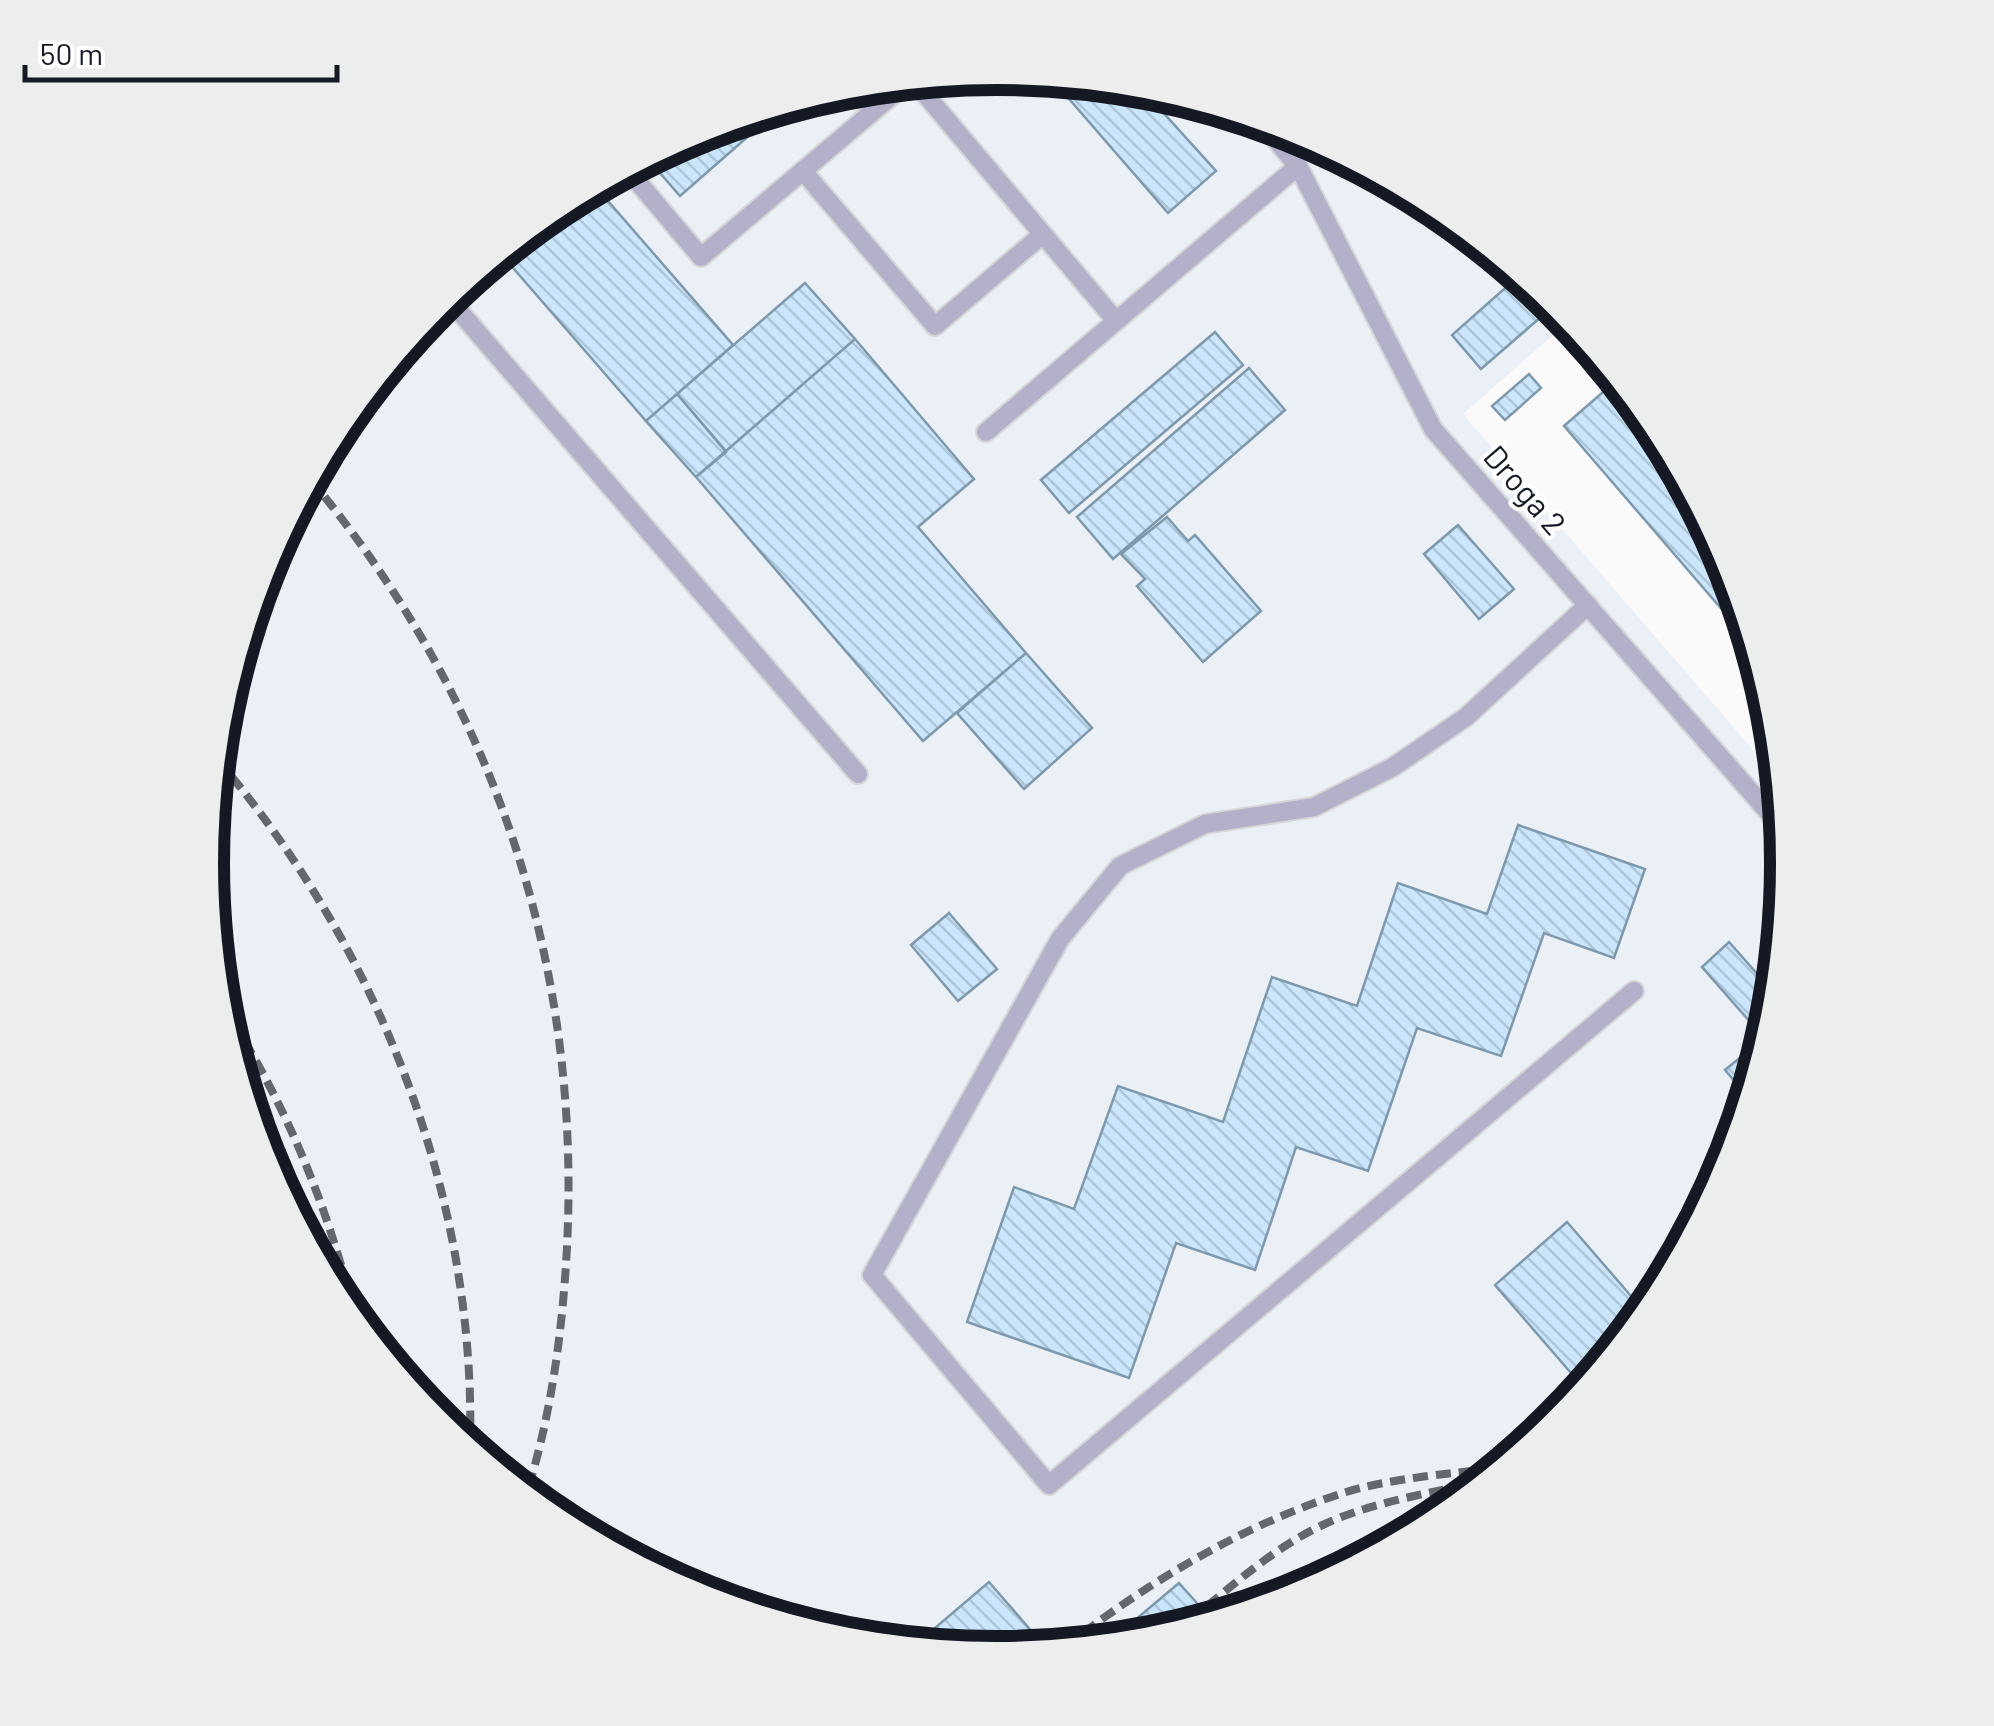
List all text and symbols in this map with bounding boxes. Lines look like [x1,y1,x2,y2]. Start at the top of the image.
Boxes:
scale bar [25,20,338,82]
text: 50 m [40,35,103,71]
street label: Droga 2 [1477,437,1575,541]

